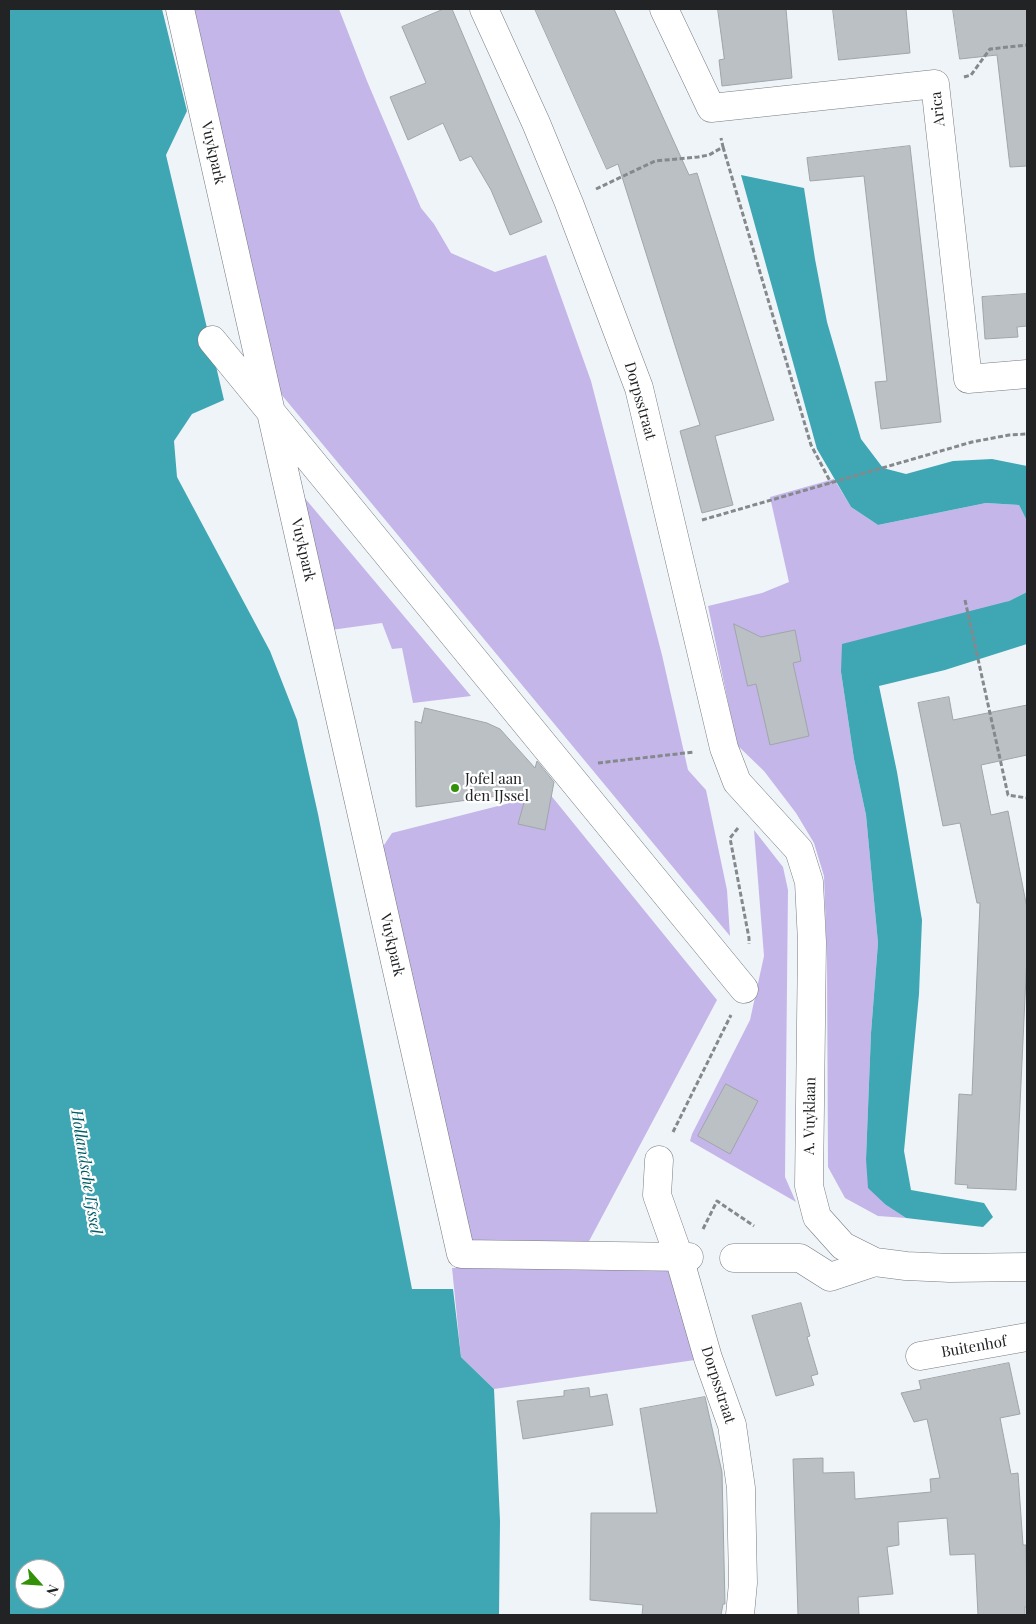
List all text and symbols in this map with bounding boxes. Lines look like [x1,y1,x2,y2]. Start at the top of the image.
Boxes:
street label: Arica [927,91,949,127]
street label: Vuykpark [197,120,229,186]
street label: Dorpsstraat [620,360,660,442]
street label: Vuykpark [287,517,319,583]
place label: Jofel aan den IJssel [465,770,529,805]
marker: Jofel aan den IJssel [449,782,461,794]
street label: Vuykpark [376,912,408,978]
street label: A. Vuyklaan [800,1077,820,1155]
water label: Hollandsche IJssel [67,1109,105,1235]
street label: Buitenhof [940,1332,1008,1362]
street label: Dorpsstraat [697,1344,739,1426]
north arrow [15,1559,65,1609]
text: N [42,1582,64,1599]

